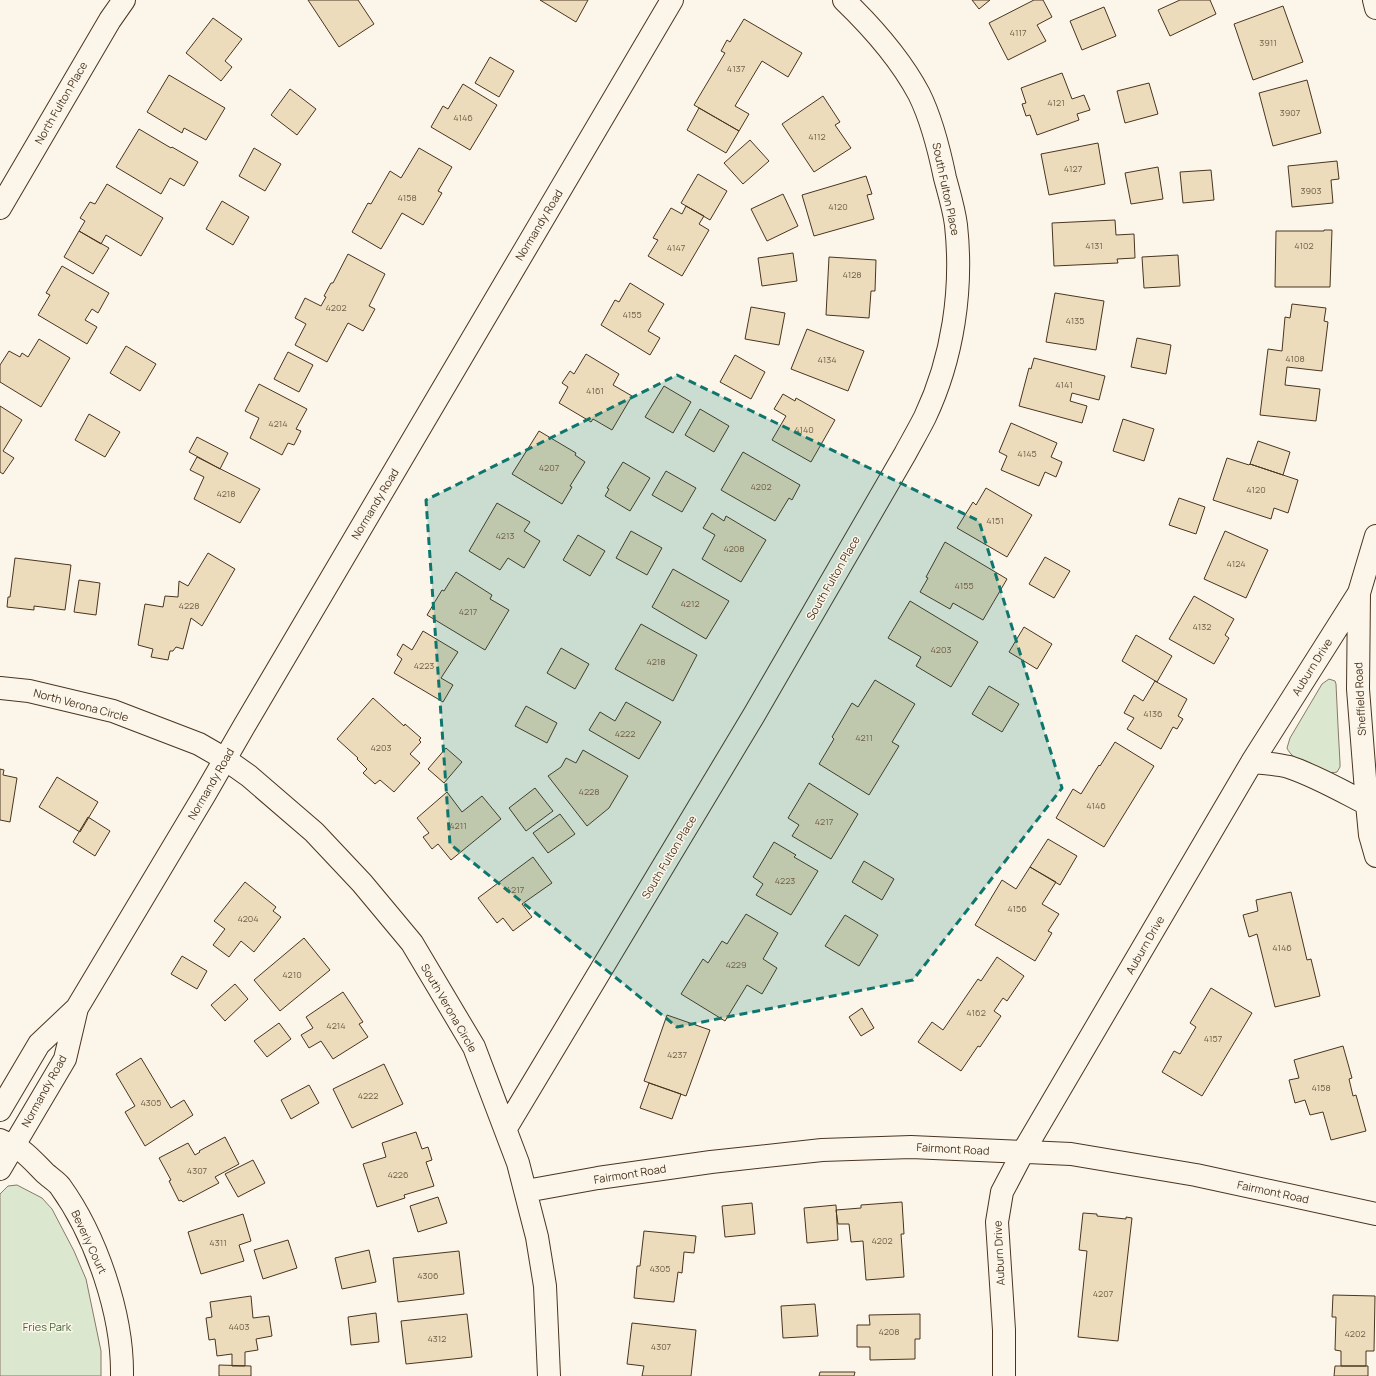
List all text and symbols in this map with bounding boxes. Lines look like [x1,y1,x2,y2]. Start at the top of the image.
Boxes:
house number: 4117 [1010,26,1027,39]
house number: 3911 [1259,36,1277,49]
street label: North Fulton Place [31,58,91,147]
house number: 4137 [727,62,746,75]
house number: 4121 [1047,96,1065,109]
house number: 3907 [1280,106,1301,119]
house number: 4146 [453,111,473,124]
house number: 4112 [808,130,826,143]
street label: South Fulton Place [929,141,964,237]
house number: 4127 [1064,162,1083,175]
house number: 3903 [1300,184,1322,197]
street label: Normandy Road [511,186,566,263]
house number: 4158 [397,191,417,204]
house number: 4120 [828,200,848,213]
house number: 4131 [1085,239,1103,252]
house number: 4102 [1294,239,1314,252]
house number: 4147 [667,241,686,254]
house number: 4128 [842,268,862,281]
house number: 4202 [325,301,347,314]
house number: 4155 [622,308,642,321]
house number: 4135 [1066,314,1085,327]
house number: 4108 [1285,352,1305,365]
house number: 4134 [817,353,837,366]
house number: 4141 [1055,378,1073,391]
house number: 4161 [586,384,604,397]
house number: 4214 [268,417,288,430]
house number: 4140 [794,423,814,436]
house number: 4145 [1017,447,1037,460]
house number: 4207 [539,461,560,474]
street label: Normandy Road [347,465,402,542]
house number: 4202 [750,480,772,493]
house number: 4120 [1246,483,1266,496]
house number: 4218 [216,487,236,500]
house number: 4151 [986,514,1004,527]
house number: 4213 [496,529,514,542]
street label: South Fulton Place [802,533,863,623]
house number: 4208 [723,542,745,555]
house number: 4124 [1226,557,1246,570]
house number: 4155 [954,579,974,592]
house number: 4212 [680,597,700,610]
house number: 4228 [179,599,199,612]
house number: 4217 [459,605,478,618]
house number: 4132 [1193,620,1211,633]
street label: Auburn Drive [1288,635,1335,698]
house number: 4203 [931,643,951,656]
house number: 4218 [646,655,666,668]
house number: 4223 [414,659,434,672]
street label: Sheffield Road [1350,662,1369,736]
street label: North Verona Circle [32,685,131,725]
house number: 4136 [1143,707,1163,720]
house number: 4222 [615,727,635,740]
house number: 4211 [855,731,873,744]
house number: 4203 [371,741,391,754]
street label: Normandy Road [184,745,237,822]
house number: 4228 [579,785,599,798]
house number: 4146 [1086,799,1106,812]
street label: South Fulton Place [638,812,700,901]
house number: 4217 [815,815,834,828]
house number: 4211 [449,819,467,832]
house number: 4223 [775,874,795,887]
house number: 4217 [506,883,525,896]
house number: 4156 [1007,902,1027,915]
house number: 4204 [237,912,259,925]
street label: Auburn Drive [1122,912,1168,977]
house number: 4146 [1272,941,1292,954]
house number: 4229 [725,958,747,971]
street label: South Verona Circle [418,961,481,1055]
house number: 4210 [282,968,302,981]
house number: 4162 [966,1006,986,1019]
house number: 4214 [326,1019,346,1032]
house number: 4157 [1204,1032,1223,1045]
house number: 4237 [667,1048,687,1061]
street label: Normandy Road [17,1052,70,1130]
house number: 4158 [1311,1081,1331,1094]
house number: 4222 [358,1089,378,1102]
house number: 4305 [141,1096,161,1109]
street label: Fairmont Road [916,1139,990,1158]
street label: Fairmont Road [593,1160,667,1187]
house number: 4307 [187,1164,208,1177]
house number: 4226 [387,1168,409,1181]
street label: Fairmont Road [1236,1177,1310,1206]
street label: Beverly Court [68,1208,111,1276]
street label: Auburn Drive [989,1220,1008,1286]
house number: 4202 [871,1234,893,1247]
house number: 4311 [209,1236,227,1249]
house number: 4305 [650,1262,670,1275]
house number: 4306 [417,1269,439,1282]
house number: 4207 [1093,1287,1114,1300]
park label: Fries Park [23,1319,72,1334]
house number: 4403 [228,1320,250,1333]
house number: 4208 [878,1325,900,1338]
house number: 4202 [1344,1327,1366,1340]
house number: 4312 [428,1332,446,1345]
house number: 4307 [651,1340,672,1353]

